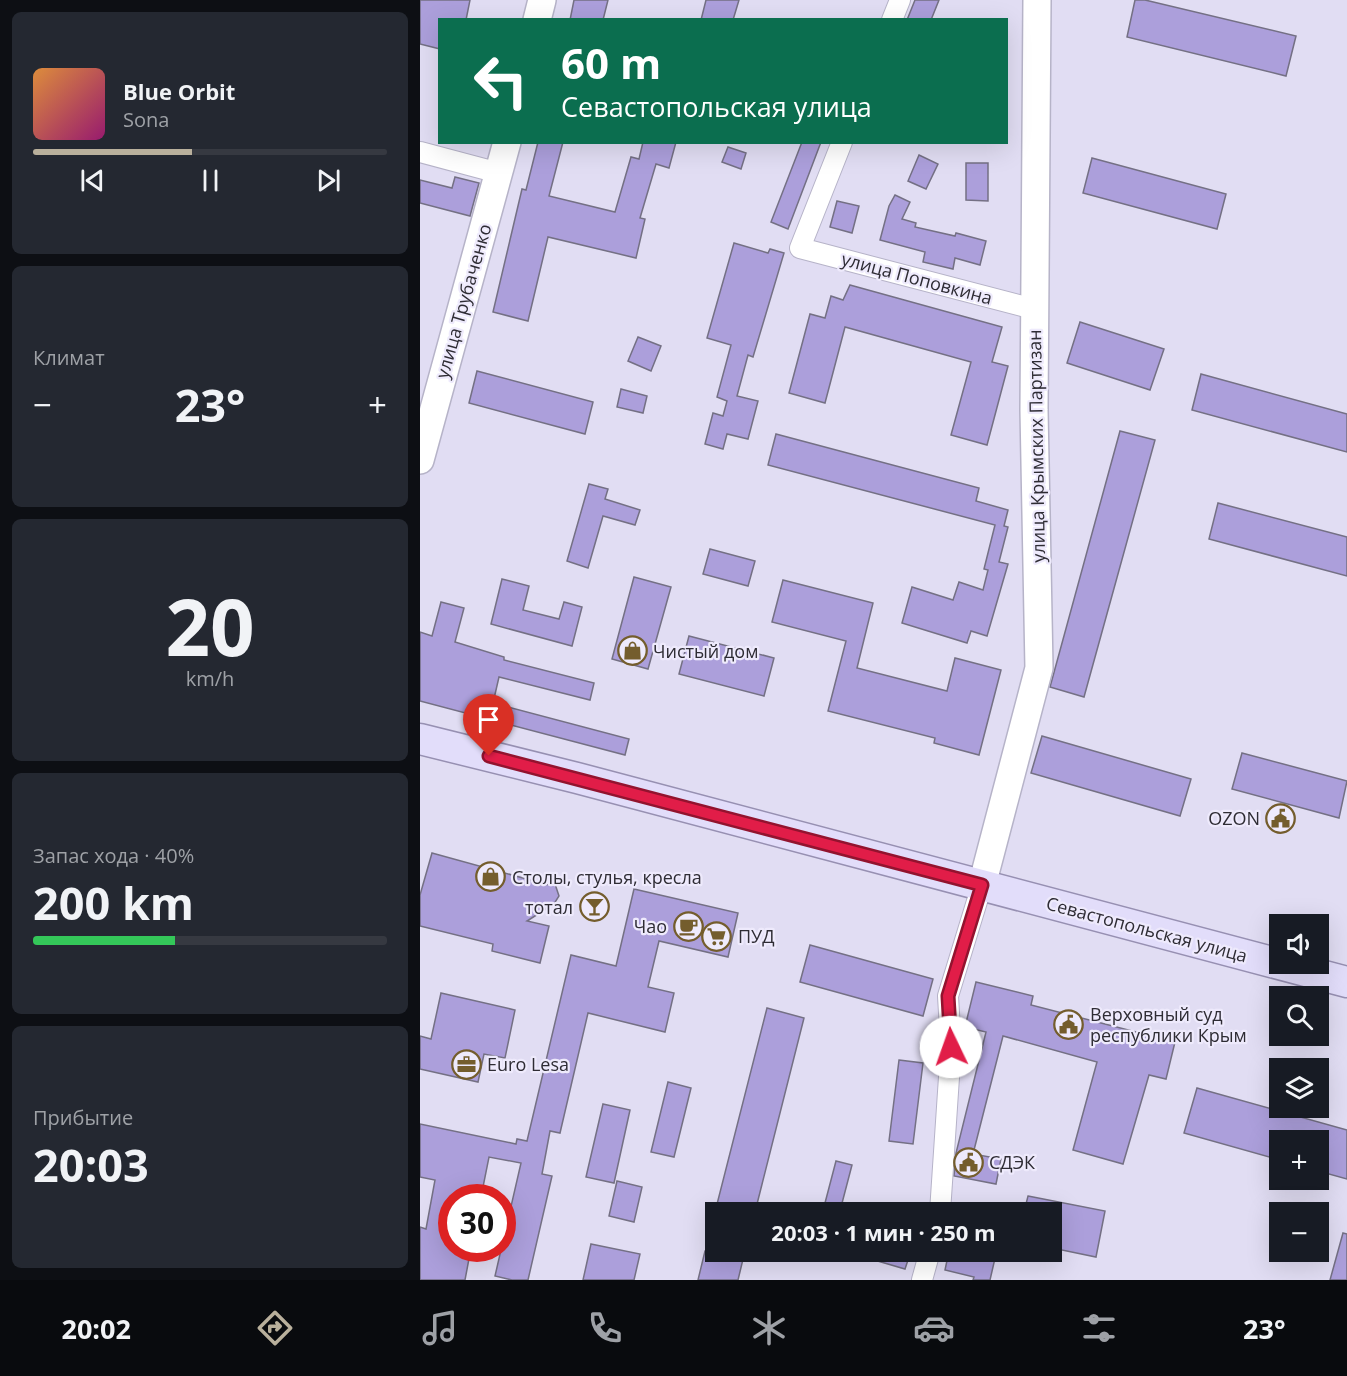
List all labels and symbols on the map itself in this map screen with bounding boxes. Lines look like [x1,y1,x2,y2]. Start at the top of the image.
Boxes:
street label: улица Трубаченко [429,221,497,381]
street label: улица Поповкина [839,246,995,310]
street label: улица Крымских Партизан [1022,329,1050,563]
shop icon: Чистый дом [616,635,648,667]
place label: Чистый дом [653,639,758,663]
pin [463,694,514,756]
public building icon: OZON [1265,802,1297,834]
place label: OZON [1208,806,1260,830]
shop icon: Столы, стулья, кресла [475,861,507,893]
place label: Столы, стулья, кресла [512,865,702,889]
bar icon: тотал [578,891,610,923]
street label: Севастопольская улица [1044,891,1250,967]
place label: тотал [525,895,573,919]
cafe icon: Чао [672,910,704,942]
place label: Чао [634,914,667,938]
supermarket icon: ПУД [701,920,733,952]
place label: ПУД [738,924,775,948]
place label: Верховный суд республики Крым [1090,1002,1247,1047]
public building icon: Верховный суд республики Крым [1053,1008,1085,1040]
position arrow [919,1015,983,1079]
office icon: Euro Lesa [450,1048,482,1080]
place label: Euro Lesa [487,1052,569,1076]
public building icon: СДЭК [952,1146,984,1178]
place label: СДЭК [989,1150,1035,1174]
speed limit sign: 30 [438,1184,516,1262]

